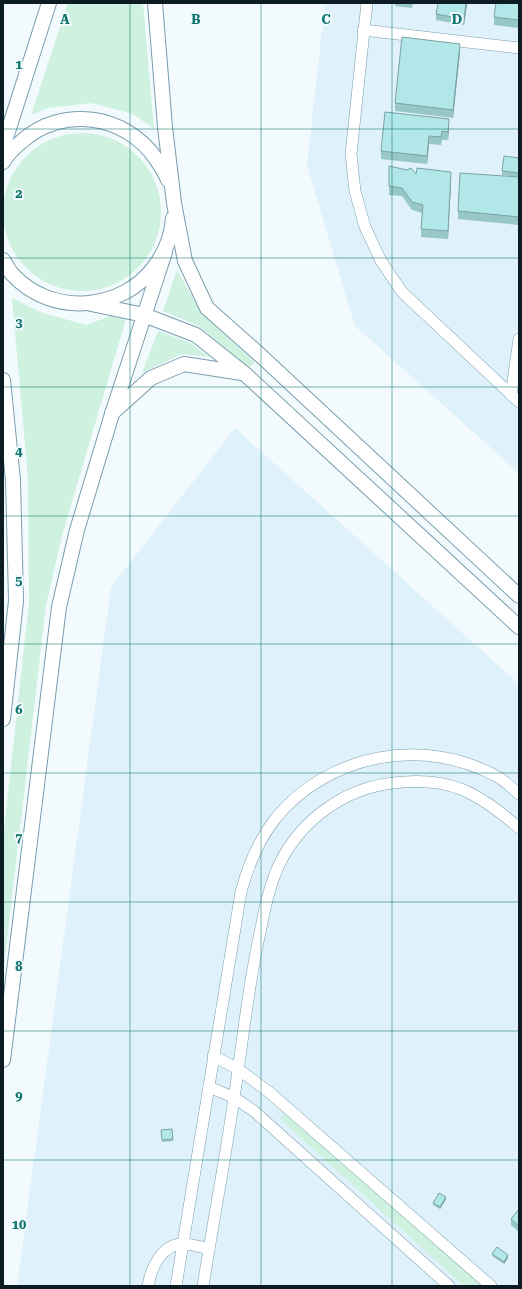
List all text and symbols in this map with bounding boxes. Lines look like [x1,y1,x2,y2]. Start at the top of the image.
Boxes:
text: A [60,12,70,27]
text: B [191,12,201,27]
text: C [321,12,331,27]
text: D [452,12,462,27]
text: 1 [15,57,23,72]
text: 2 [15,186,23,201]
text: 3 [15,315,23,330]
text: 4 [15,444,23,459]
text: 5 [15,573,23,588]
text: 6 [15,702,23,717]
text: 7 [15,830,23,845]
text: 8 [15,959,23,974]
text: 9 [15,1088,23,1103]
text: 10 [12,1217,26,1232]

